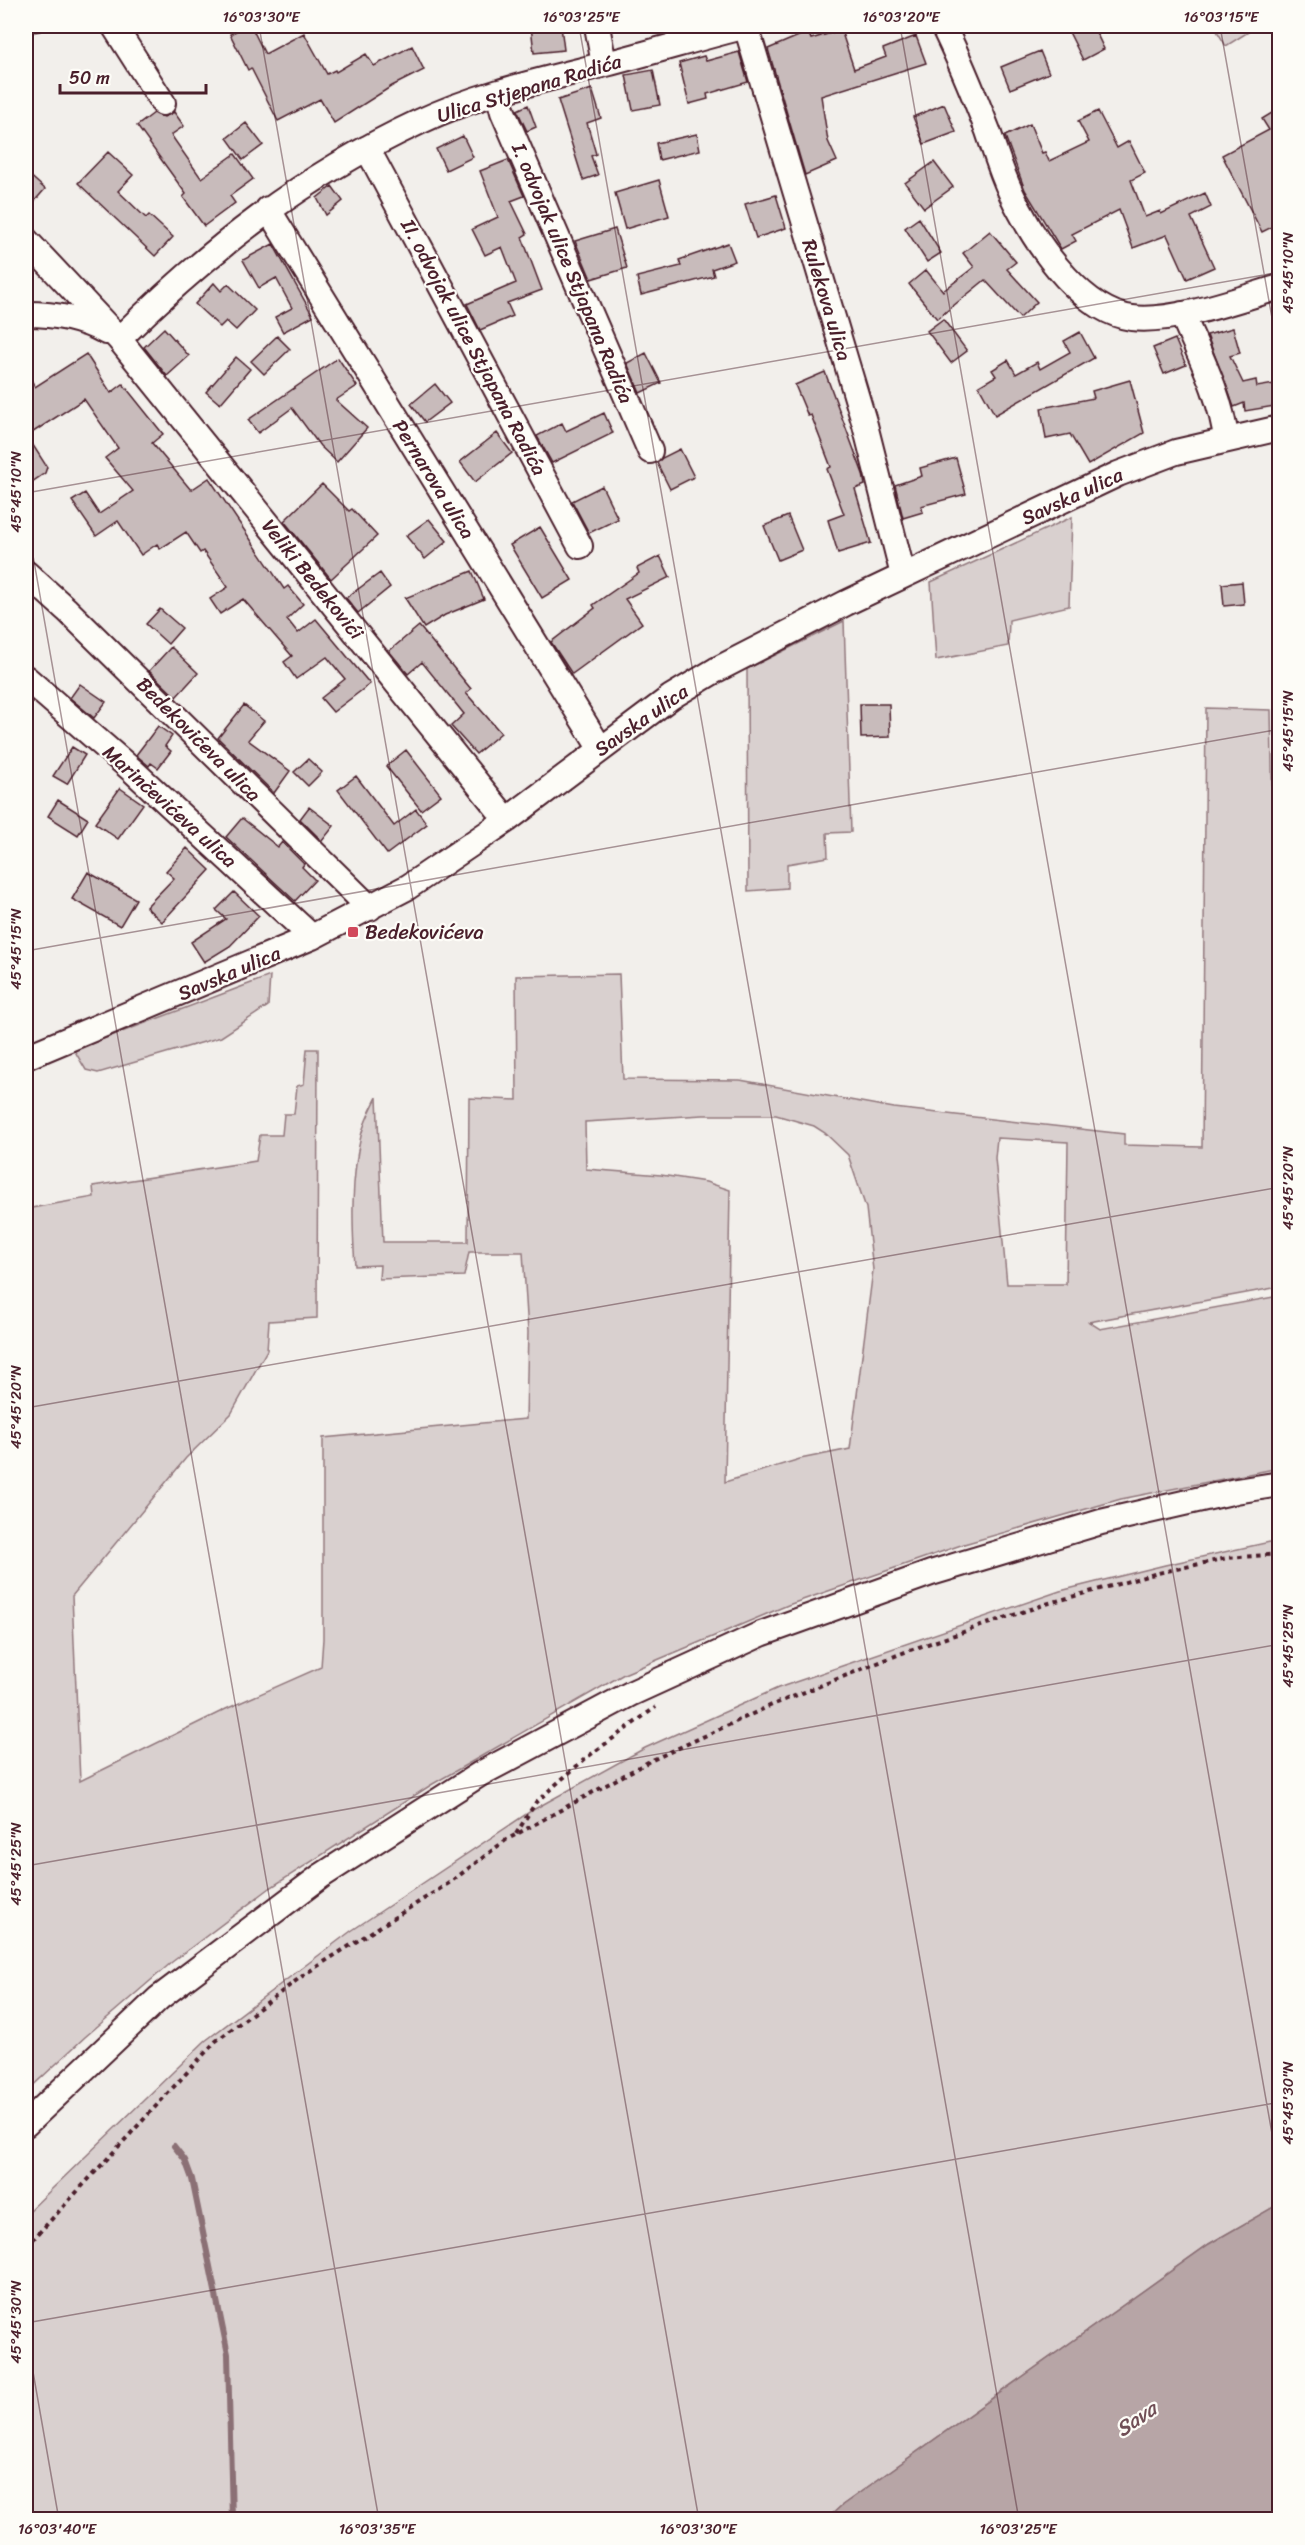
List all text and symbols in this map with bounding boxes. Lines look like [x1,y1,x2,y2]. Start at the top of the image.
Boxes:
text: 16°03'30"E [223,4,301,30]
text: 16°03'25"E [542,4,621,30]
text: 16°03'20"E [862,4,941,30]
text: 16°03'15"E [1184,4,1260,30]
street label: Ulica Stjepana Radića [433,43,627,133]
scale bar [60,57,206,95]
text: 50 m [69,62,110,94]
street label: I. odvojak ulice Stjapana Radića [501,136,643,409]
street label: II. odvojak ulice Stjapana Radića [390,212,556,482]
text: 45°45'10"N [1275,232,1301,314]
street label: Rulekova ulica [791,235,862,365]
street label: Pernarova ulica [383,412,484,546]
text: 45°45'10"N [3,451,29,533]
street label: Savska ulica [1015,457,1130,535]
street label: Veliki Bedekovići [253,511,374,649]
street label: Bedekovićeva ulica [128,668,270,810]
street label: Savska ulica [587,674,697,766]
text: 45°45'15"N [1275,690,1301,772]
street label: Marinčevićeva ulica [94,736,245,877]
text: 45°45'15"N [3,908,29,990]
place label: Bedekovićeva [365,915,484,950]
marker: Bedekovićeva [346,925,360,939]
street label: Savska ulica [172,936,287,1011]
text: 45°45'20"N [1275,1145,1301,1230]
text: 45°45'20"N [3,1364,29,1449]
text: 45°45'25"N [1275,1604,1301,1688]
text: 45°45'25"N [3,1822,29,1906]
text: 45°45'30"N [1275,2061,1301,2145]
text: 45°45'30"N [3,2280,29,2364]
water label: Sava [1107,2389,1167,2447]
text: 16°03'40"E [18,2516,98,2542]
text: 16°03'35"E [339,2516,417,2542]
text: 16°03'30"E [660,2516,738,2542]
text: 16°03'25"E [979,2516,1058,2542]

